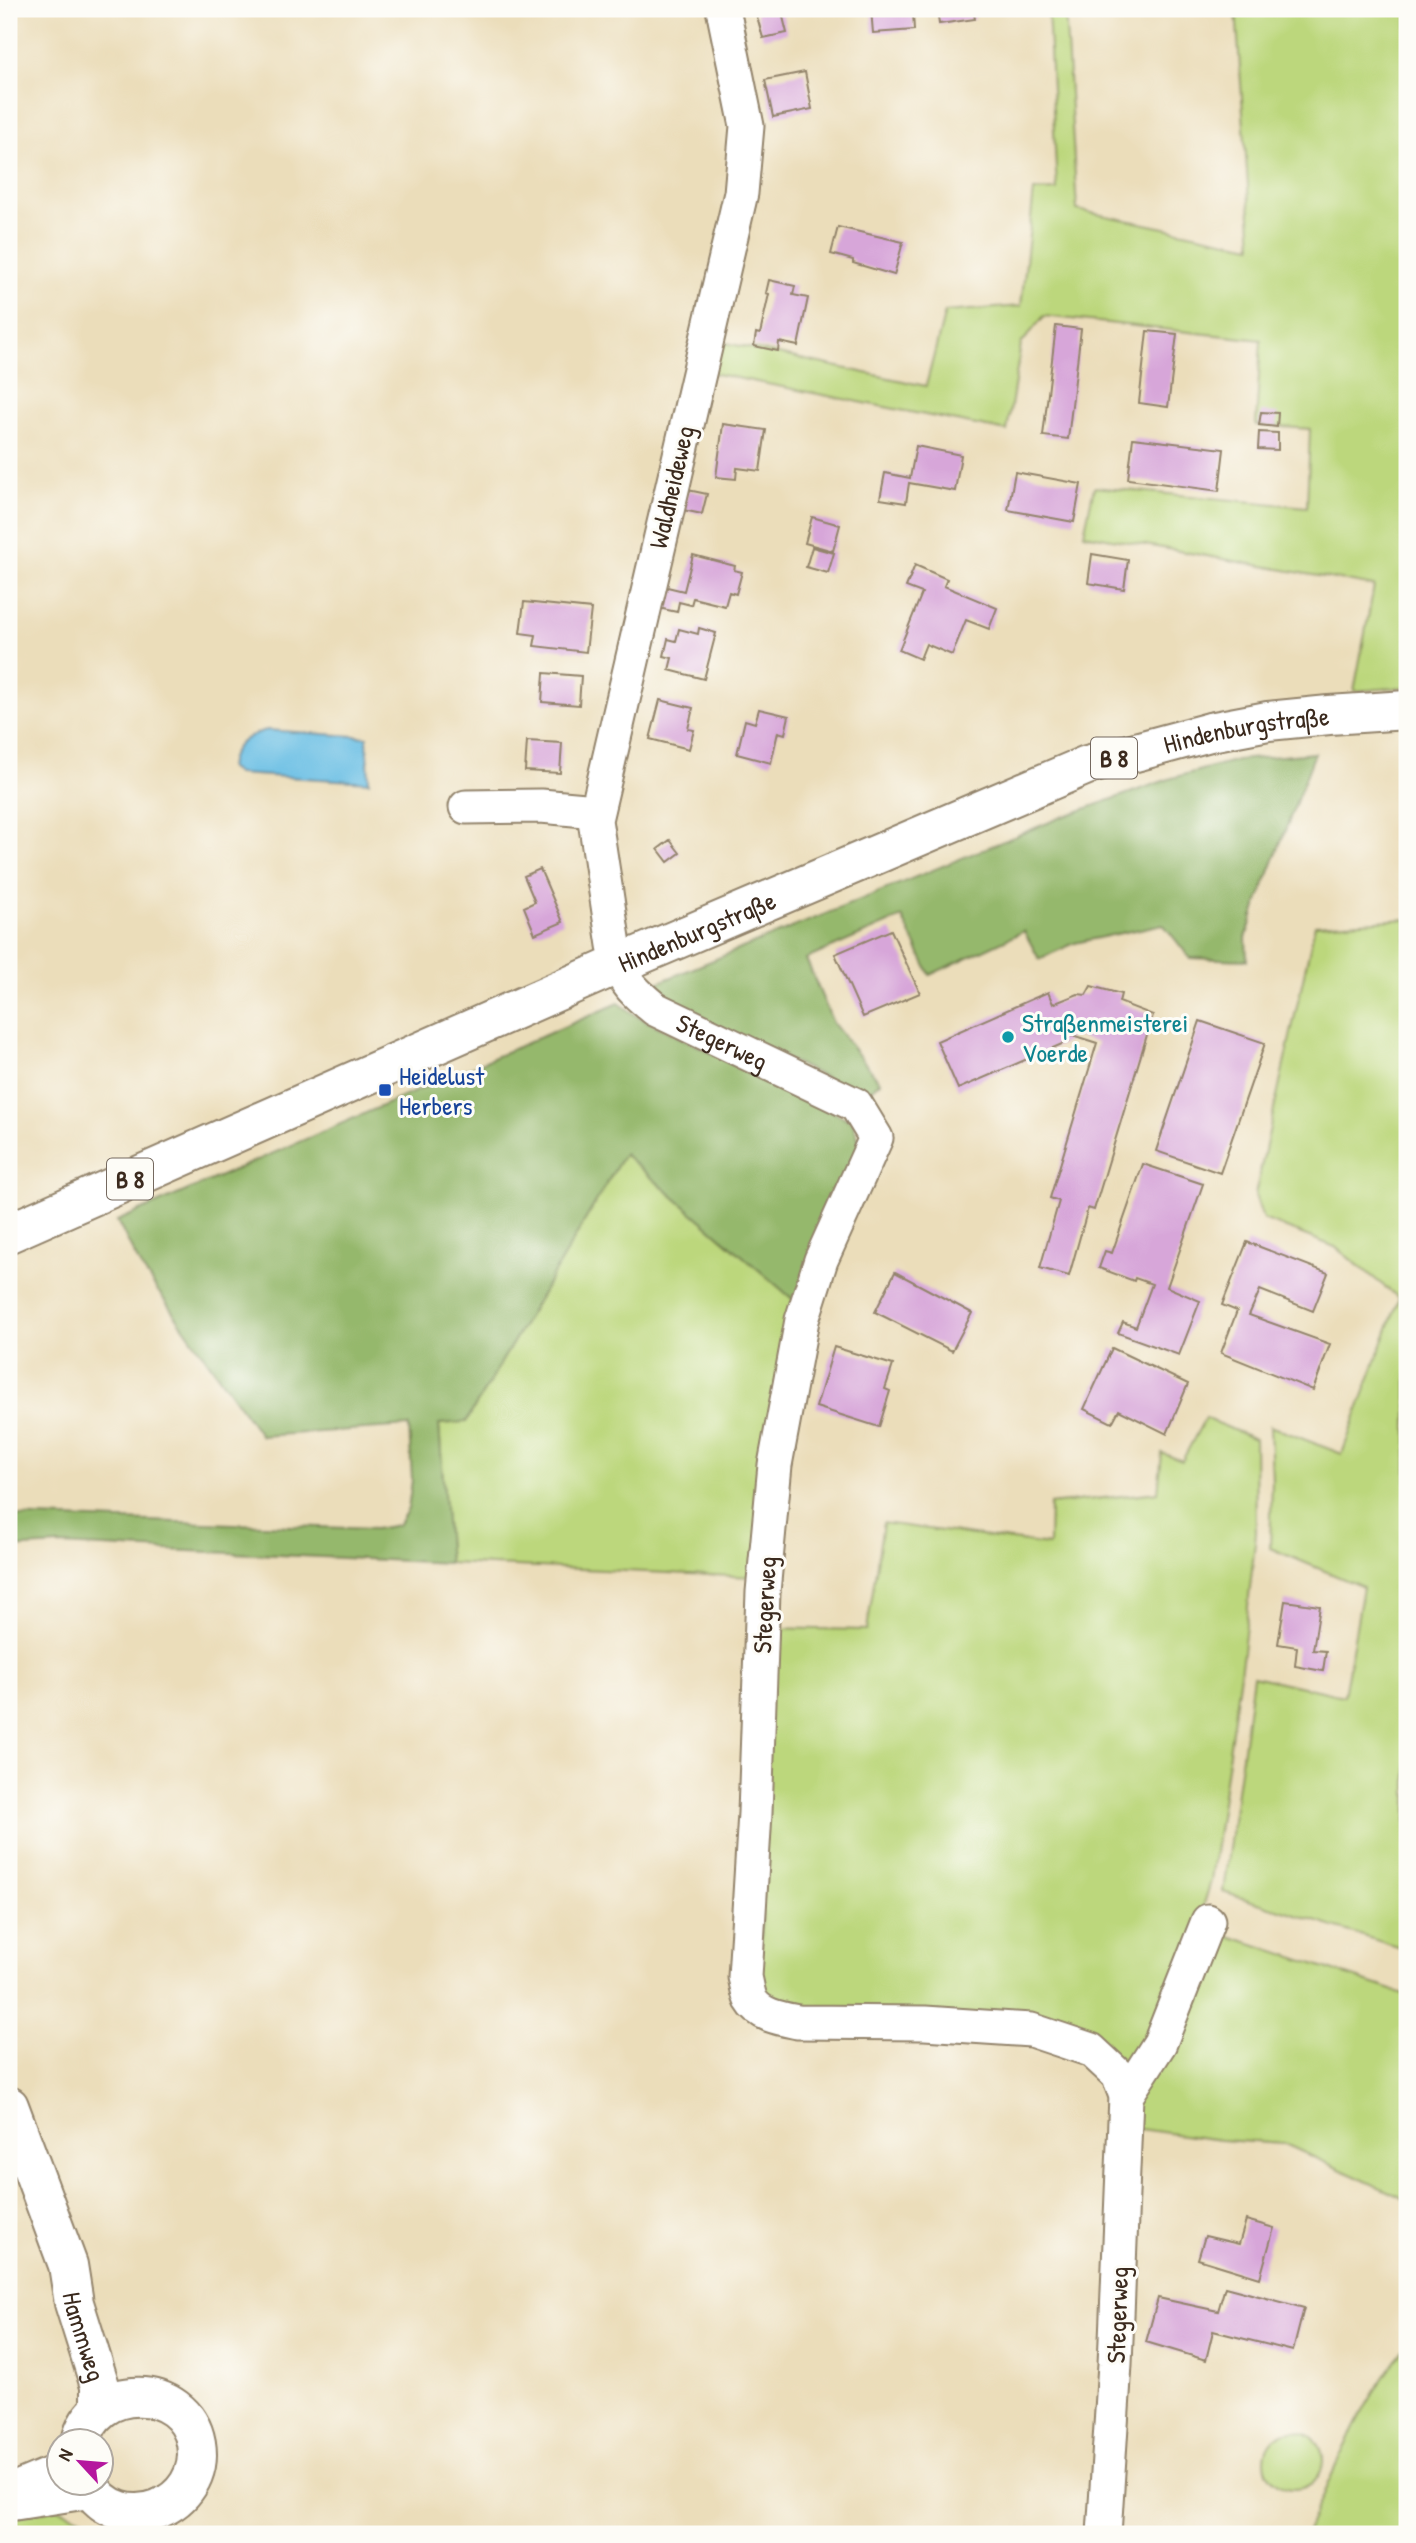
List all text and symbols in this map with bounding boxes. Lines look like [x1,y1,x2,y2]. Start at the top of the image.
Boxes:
street label: Waldheideweg [640,422,702,552]
street label: Hindenburgstraße [1159,698,1331,761]
road number: B 8 [1091,738,1137,778]
street label: Hindenburgstraße [612,882,781,980]
street label: Stegerweg [671,1004,774,1078]
place label: Straßenmeisterei Voerde [1022,1005,1188,1070]
marker: Straßenmeisterei Voerde [1000,1029,1016,1045]
place label: Heidelust Herbers [399,1058,485,1123]
marker: Heidelust Herbers [377,1082,393,1098]
road number: B 8 [107,1158,153,1199]
street label: Stegerweg [744,1556,784,1654]
street label: Stegerweg [1098,2266,1136,2364]
street label: Hammweg [55,2289,115,2385]
north arrow [46,2428,116,2498]
text: N [51,2444,79,2465]

